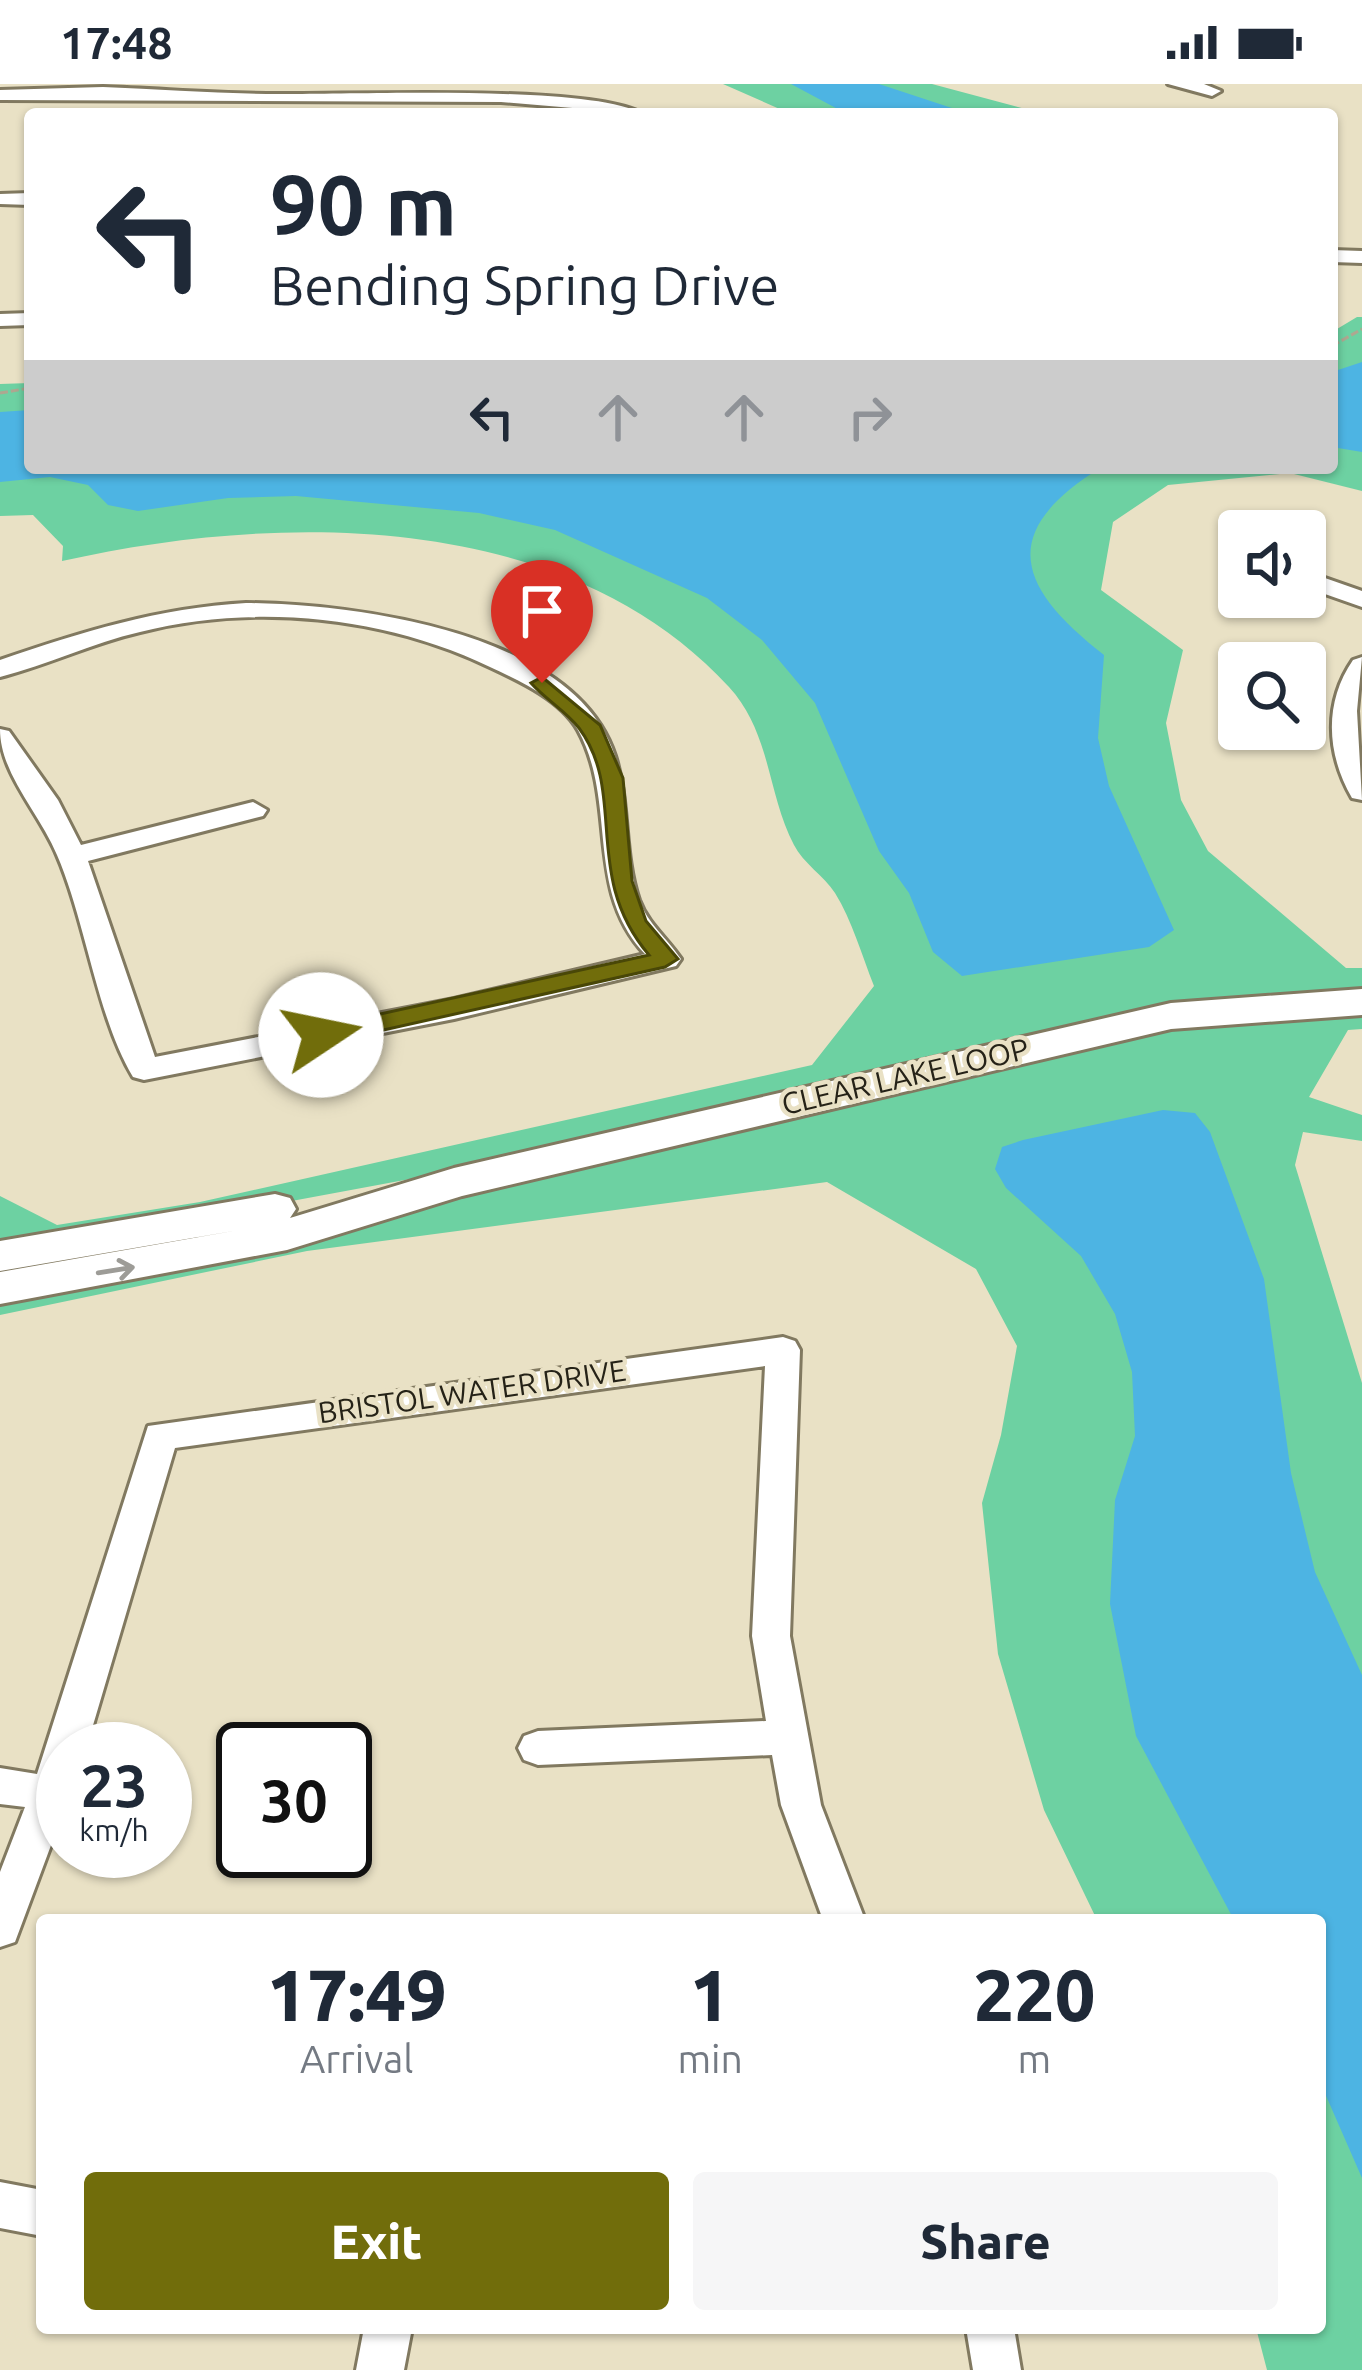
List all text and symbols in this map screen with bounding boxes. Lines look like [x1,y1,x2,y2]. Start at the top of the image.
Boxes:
text: 17:48 [60,17,173,68]
icon: left [72,156,228,312]
text: 90 m [270,157,457,251]
text: Bending Spring Drive [270,255,779,315]
icon: left [459,384,525,450]
icon: ahead [585,384,651,450]
icon: ahead [711,384,777,450]
icon: right [837,384,903,450]
map controls [1218,510,1326,750]
button: sound [1218,510,1326,618]
pin [491,560,593,683]
icon: arrive [509,578,575,644]
button: search [1218,642,1326,750]
position arrow [258,972,384,1098]
street label: CLEAR LAKE LOOP [778,1031,1032,1121]
one-way arrow [95,1258,134,1281]
street label: BRISTOL WATER DRIVE [316,1353,628,1429]
speed limit sign: 30 [216,1722,372,1878]
text: 23 [80,1751,148,1818]
text: km/h [79,1813,149,1847]
text: 17:49 [267,1954,447,2035]
text: 1 [690,1954,730,2035]
text: 220 [973,1954,1095,2035]
text: Arrival [300,2037,414,2080]
text: min [677,2037,743,2080]
text: m [1018,2037,1051,2080]
button: Exit [84,2172,669,2310]
button: Share [693,2172,1278,2310]

